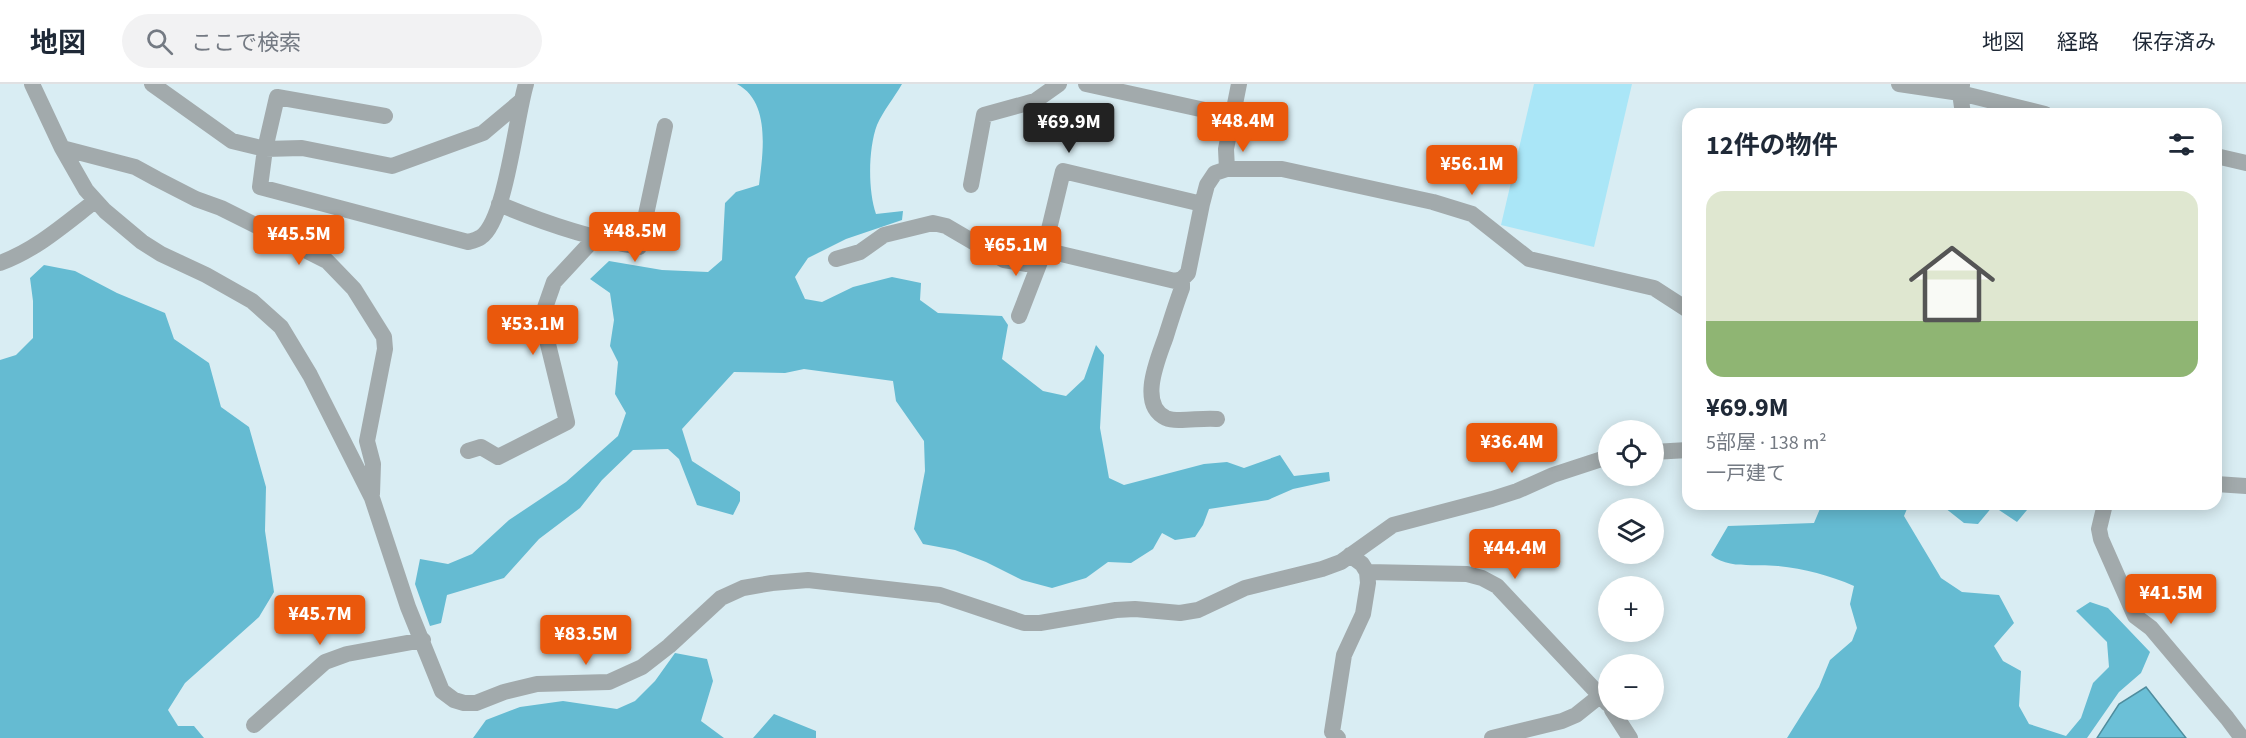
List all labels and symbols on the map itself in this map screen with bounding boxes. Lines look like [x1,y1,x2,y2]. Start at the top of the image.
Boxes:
pin: ¥48.4M [1194,102,1292,153]
pin: ¥69.9M [1020,103,1118,154]
pin: ¥56.1M [1423,145,1521,196]
pin: ¥48.5M [586,212,684,263]
pin: ¥45.5M [250,215,348,266]
pin: ¥65.1M [967,226,1065,277]
pin: ¥53.1M [484,305,582,356]
pin: ¥36.4M [1463,423,1561,474]
pin: ¥44.4M [1466,529,1564,580]
pin: ¥41.5M [2122,574,2220,625]
pin: ¥45.7M [271,595,369,646]
pin: ¥83.5M [537,615,635,666]

